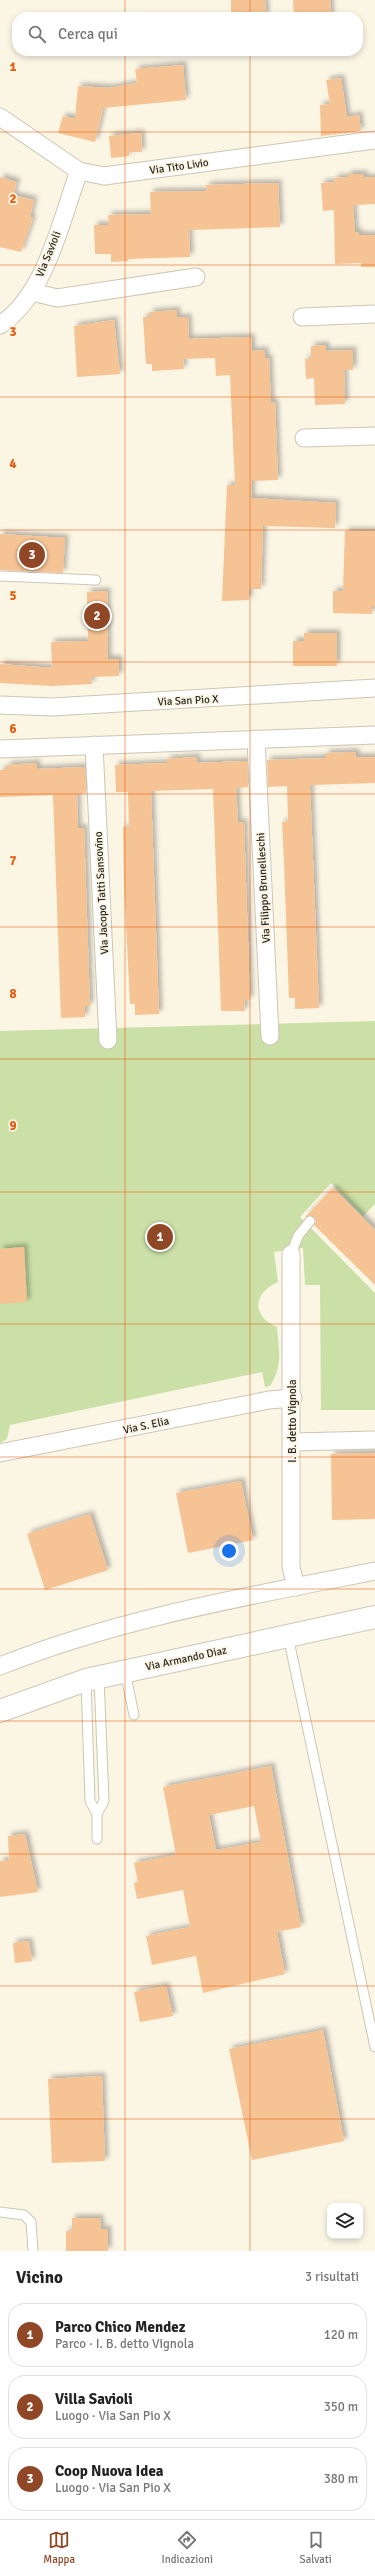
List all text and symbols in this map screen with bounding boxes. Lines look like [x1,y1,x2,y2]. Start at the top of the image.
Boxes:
search box [12,12,363,56]
icon: search [26,23,48,45]
text: Cerca qui [58,25,118,43]
text: 1 [9,59,17,75]
street label: Via Tito Livio [149,156,210,177]
text: 2 [9,191,17,207]
street label: Via Savioli [33,229,64,279]
text: 3 [9,324,17,340]
text: 4 [9,456,17,472]
pin: 3 [19,540,45,570]
text: 5 [9,588,17,604]
pin: 2 [84,601,110,631]
street label: Via San Pio X [157,692,219,709]
text: 6 [9,721,17,737]
street label: Via Jacopo Tatti Sansovino [92,831,111,955]
street label: Via Filippo Brunelleschi [254,832,273,944]
text: 7 [9,853,17,869]
text: 8 [9,986,17,1002]
text: 9 [9,1118,17,1134]
pin: 1 [147,1222,173,1252]
street label: I. B. detto Vignola [286,1379,299,1463]
street label: Via S. Elia [122,1414,171,1437]
your location [219,1541,239,1561]
street label: Via Armando Diaz [144,1643,228,1673]
map controls [327,2203,363,2239]
button: layers [327,2203,363,2239]
text: Vicino [16,2267,63,2288]
text: 3 risultati [305,2269,359,2285]
text: Parco Chico Mendez [55,2318,185,2336]
text: 1 [26,2327,34,2343]
text: 120 m [324,2327,358,2343]
text: Parco · I. B. detto Vignola [55,2336,194,2352]
text: Villa Savioli [55,2390,133,2408]
text: 2 [26,2399,34,2415]
text: 350 m [324,2399,358,2415]
text: Luogo · Via San Pio X [55,2408,171,2424]
text: Coop Nuova Idea [55,2462,164,2480]
text: 3 [26,2471,34,2487]
text: 380 m [324,2471,358,2487]
text: Luogo · Via San Pio X [55,2480,171,2496]
tab: Mappa [43,2529,75,2566]
tab: Indicazioni [162,2529,213,2566]
tab: Salvati [300,2529,332,2566]

